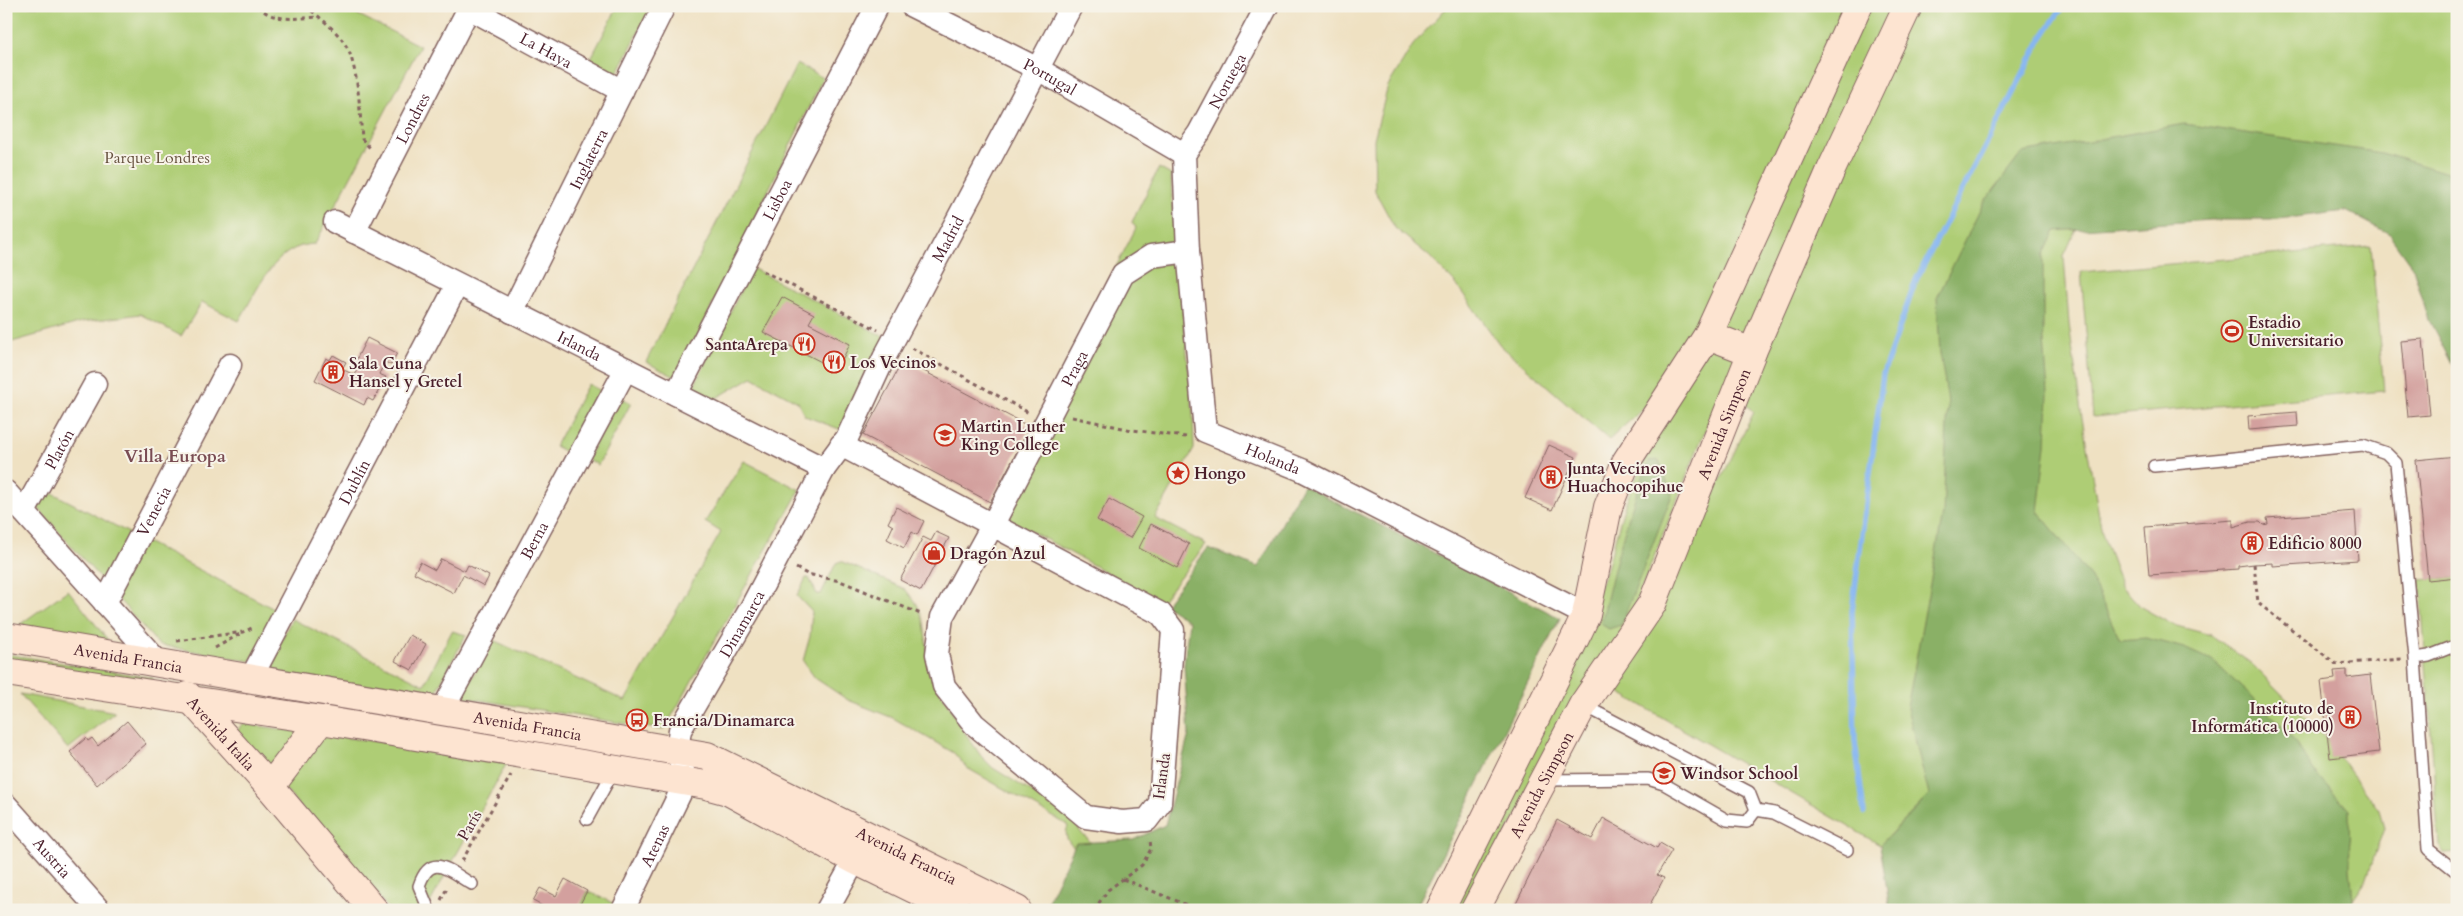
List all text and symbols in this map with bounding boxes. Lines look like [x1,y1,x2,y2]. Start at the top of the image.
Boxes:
street label: La Haya [516,28,576,74]
street label: Noruega [1204,50,1252,113]
street label: Portugal [1019,53,1080,101]
street label: Londres [391,89,436,148]
street label: Inglaterra [565,125,613,194]
park label: Parque Londres [104,147,210,169]
street label: Lisboa [758,175,797,224]
street label: Madrid [927,212,970,266]
place label: Estadio Universitario [2248,312,2344,352]
sports icon: Estadio Universitario [2220,319,2244,343]
street label: Irlanda [553,326,605,367]
restaurant icon: SantaArepa [792,332,816,356]
place label: SantaArepa [706,334,788,356]
street label: Praga [1056,347,1094,391]
restaurant icon: Los Vecinos [822,350,846,374]
place label: Los Vecinos [850,352,936,374]
place label: Sala Cuna Hansel y Gretel [349,353,462,393]
building icon: Sala Cuna Hansel y Gretel [321,360,345,384]
street label: Avenida Simpson [1693,365,1756,483]
place label: Martin Luther King College [961,416,1066,456]
school or university icon: Martin Luther King College [933,423,957,447]
street label: Platón [40,425,80,474]
street label: Holanda [1242,438,1303,480]
district label: Villa Europa [124,444,226,469]
street label: Dublín [334,456,376,508]
place label: Junta Vecinos Huachocopihue [1565,458,1684,498]
place icon: Hongo [1166,461,1190,485]
place label: Hongo [1194,463,1246,485]
building icon: Junta Vecinos Huachocopihue [1539,465,1563,489]
street label: Venecia [132,482,177,540]
street label: Berna [516,518,554,563]
building icon: Edificio 8000 [2240,531,2264,555]
place label: Edificio 8000 [2268,533,2362,555]
shop icon: Dragón Azul [922,541,946,565]
place label: Dragón Azul [950,543,1046,565]
street label: Dinamarca [715,587,770,662]
street label: Avenida Francia [72,639,184,679]
street label: Avenida Italia [181,692,260,776]
place label: Instituto de Informática (10000) [2191,698,2334,738]
building icon: Instituto de Informática (10000) [2338,705,2362,729]
street label: Avenida Francia [471,706,583,747]
bus stop icon: Francia/Dinamarca [625,708,649,732]
place label: Francia/Dinamarca [653,710,795,732]
street label: Avenida Simpson [1505,728,1579,842]
street label: Irlanda [1148,751,1176,801]
school or university icon: Windsor School [1652,761,1676,785]
place label: Windsor School [1679,763,1798,785]
street label: París [452,806,487,845]
street label: Atenas [636,821,675,871]
street label: Avenida Francia [852,822,960,890]
street label: Austria [28,833,76,883]

